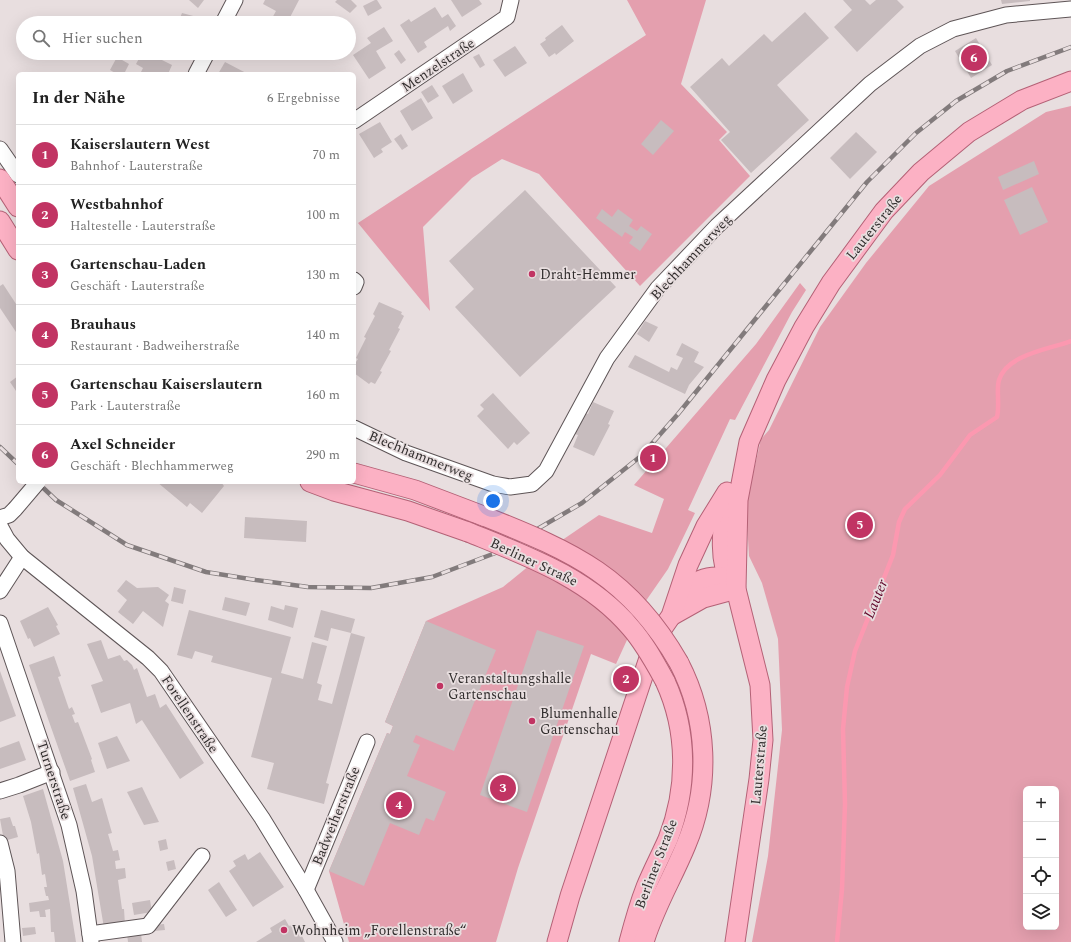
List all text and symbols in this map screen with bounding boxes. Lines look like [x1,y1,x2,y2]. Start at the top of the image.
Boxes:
search box [16,16,356,60]
icon: search [30,27,52,49]
text: Hier suchen [62,27,143,50]
street label: Menzelstraße [397,33,479,97]
pin: 6 [961,43,987,73]
text: In der Nähe [32,85,125,111]
text: 6 Ergebnisse [267,88,340,108]
text: Kaiserslautern West [70,133,210,156]
text: 1 [41,145,49,165]
text: 70 m [313,145,340,165]
text: Bahnhof · Lauterstraße [70,156,203,176]
street label: Lauterstraße [841,189,907,265]
text: Westbahnhof [70,193,163,216]
text: 2 [41,205,49,225]
text: 100 m [306,205,340,225]
street label: Blechhammerweg [645,209,737,305]
text: Haltestelle · Lauterstraße [70,216,216,236]
text: Gartenschau-Laden [70,253,206,276]
place label: Draht-Hemmer [540,264,636,285]
text: 3 [41,265,49,285]
text: 130 m [306,265,340,285]
marker: Draht-Hemmer [527,269,537,279]
text: Geschäft · Lauterstraße [70,276,205,296]
text: Brauhaus [70,313,136,336]
text: 4 [41,325,49,345]
text: 140 m [306,325,340,345]
text: Restaurant · Badweiherstraße [70,336,240,356]
text: Gartenschau Kaiserslautern [70,373,263,396]
text: 5 [41,385,49,405]
text: 160 m [306,385,340,405]
text: Park · Lauterstraße [70,396,180,416]
street label: Blechhammerweg [366,425,476,487]
text: Axel Schneider [70,433,175,456]
pin: 1 [640,443,666,473]
text: 6 [41,445,49,465]
text: 290 m [306,445,340,465]
text: Geschäft · Blechhammerweg [70,456,234,476]
your location [483,491,503,511]
pin: 5 [847,510,873,540]
street label: Berliner Straße [487,532,582,592]
water label: Lauter [858,575,895,622]
pin: 2 [613,664,639,694]
place label: Veranstaltungshalle Gartenschau [448,668,571,705]
street label: Forellenstraße [156,671,224,757]
marker: Veranstaltungshalle Gartenschau [435,681,445,691]
place label: Blumenhalle Gartenschau [540,703,619,740]
marker: Blumenhalle Gartenschau [527,716,537,726]
street label: Lauterstraße [745,724,773,806]
street label: Turnerstraße [31,738,77,822]
street label: Badweiherstraße [307,763,365,869]
pin: 3 [490,773,516,803]
map controls [1023,786,1059,930]
button: + [1023,786,1059,822]
pin: 4 [386,790,412,820]
street label: Berliner Straße [629,816,683,912]
button: − [1023,822,1059,858]
button: locate [1023,858,1059,894]
button: layers [1023,894,1059,930]
place label: Wohnheim „Forellenstraße“ [292,920,466,941]
marker: Wohnheim „Forellenstraße“ [279,925,289,935]

